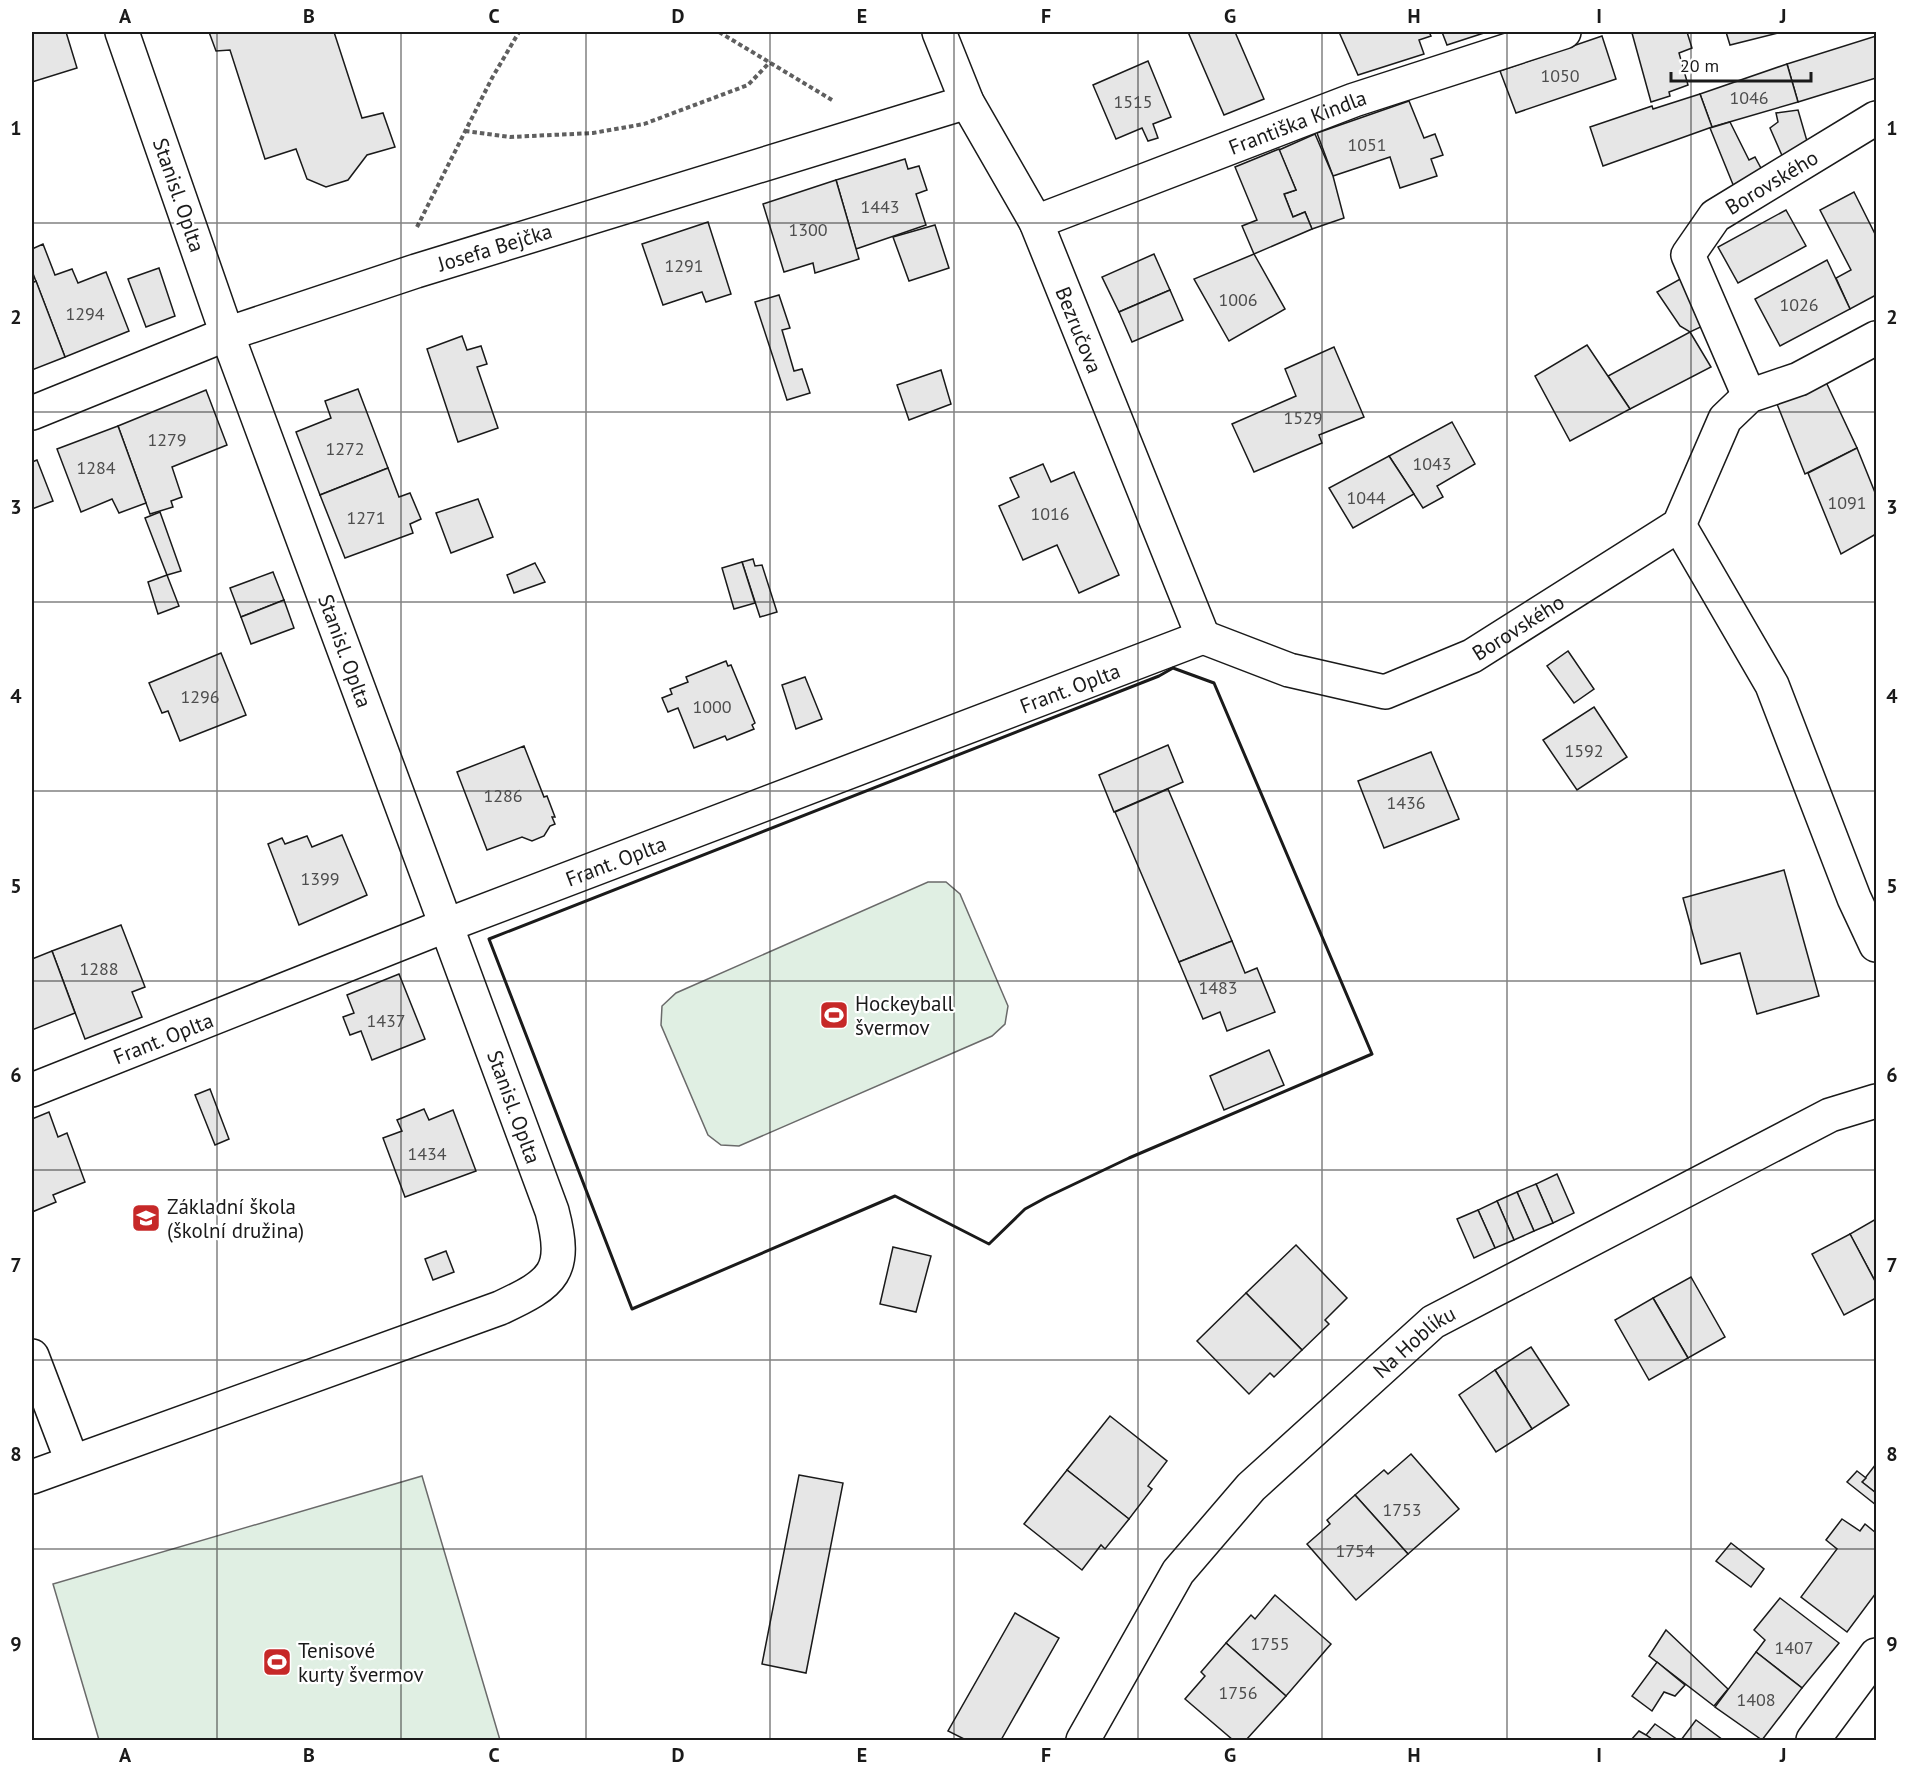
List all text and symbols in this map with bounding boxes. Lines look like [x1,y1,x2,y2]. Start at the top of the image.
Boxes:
text: A [119,3,132,29]
text: B [303,3,315,29]
text: C [488,3,500,29]
text: D [672,3,685,29]
text: E [857,3,867,29]
text: F [1041,3,1051,29]
text: G [1224,3,1236,29]
text: H [1407,3,1421,29]
text: I [1596,3,1602,29]
text: J [1779,3,1786,29]
scale bar [1671,45,1810,83]
text: 20 m [1680,54,1719,77]
house number: 1050 [1540,64,1580,87]
street label: Františka Kindla [1225,83,1370,160]
house number: 1046 [1729,86,1769,109]
house number: 1515 [1113,90,1153,113]
text: 1 [10,115,22,141]
text: 1 [1886,115,1898,141]
house number: 1051 [1347,133,1387,156]
street label: Stanisl. Oplta [147,135,211,255]
street label: Borovského [1720,143,1823,220]
house number: 1443 [860,195,900,218]
street label: Josefa Bejčka [433,217,555,277]
house number: 1300 [788,218,828,241]
house number: 1291 [664,254,704,277]
street label: Bezručova [1050,282,1109,377]
house number: 1006 [1218,288,1258,311]
house number: 1026 [1779,293,1819,316]
house number: 1294 [65,302,105,325]
text: 2 [10,304,22,330]
text: 2 [1886,304,1898,330]
house number: 1529 [1283,406,1323,429]
house number: 1279 [147,428,187,451]
house number: 1272 [325,437,365,460]
house number: 1043 [1412,452,1452,475]
house number: 1284 [76,456,116,479]
house number: 1044 [1346,486,1386,509]
house number: 1091 [1827,491,1867,514]
text: 3 [10,494,22,520]
text: 3 [1886,494,1898,520]
house number: 1016 [1030,502,1070,525]
house number: 1271 [346,506,386,529]
street label: Borovského [1467,588,1569,666]
street label: Stanisl. Oplta [312,591,378,711]
street label: Frant. Oplta [1016,656,1124,719]
text: 4 [10,683,22,709]
text: 4 [1886,683,1898,709]
house number: 1296 [180,685,220,708]
house number: 1000 [692,695,732,718]
house number: 1592 [1564,739,1604,762]
house number: 1286 [483,784,523,807]
house number: 1436 [1386,791,1426,814]
street label: Frant. Oplta [562,829,670,892]
house number: 1399 [300,867,340,890]
text: 5 [10,873,22,899]
text: 5 [1886,873,1898,899]
house number: 1288 [79,957,119,980]
house number: 1483 [1198,976,1238,999]
place label: Hockeyball švermov [855,990,954,1041]
sports icon: Hockeyball švermov [818,999,850,1031]
street label: Frant. Oplta [109,1006,217,1070]
house number: 1437 [366,1009,406,1032]
street label: Stanisl. Oplta [481,1047,547,1167]
text: 6 [10,1062,22,1088]
text: 6 [1886,1062,1898,1088]
house number: 1434 [407,1142,447,1165]
place label: Základní škola (školní družina) [167,1193,304,1244]
school or university icon: Základní škola (školní družina) [130,1202,162,1234]
text: 7 [10,1252,22,1278]
text: 7 [1886,1252,1898,1278]
street label: Na Hoblíku [1367,1299,1460,1384]
text: 8 [10,1441,22,1467]
text: 8 [1886,1441,1898,1467]
house number: 1753 [1382,1498,1422,1521]
house number: 1754 [1335,1539,1375,1562]
text: 9 [10,1631,22,1657]
text: 9 [1886,1631,1898,1657]
house number: 1755 [1250,1632,1290,1655]
house number: 1407 [1774,1636,1814,1659]
place label: Tenisové kurty švermov [298,1637,424,1688]
sports icon: Tenisové kurty švermov [261,1646,293,1678]
house number: 1756 [1218,1681,1258,1704]
house number: 1408 [1736,1688,1776,1711]
text: A [119,1742,132,1768]
text: B [303,1742,315,1768]
text: C [488,1742,500,1768]
text: D [672,1742,685,1768]
text: E [857,1742,867,1768]
text: F [1041,1742,1051,1768]
text: G [1224,1742,1236,1768]
text: H [1407,1742,1421,1768]
text: I [1596,1742,1602,1768]
text: J [1779,1742,1786,1768]

